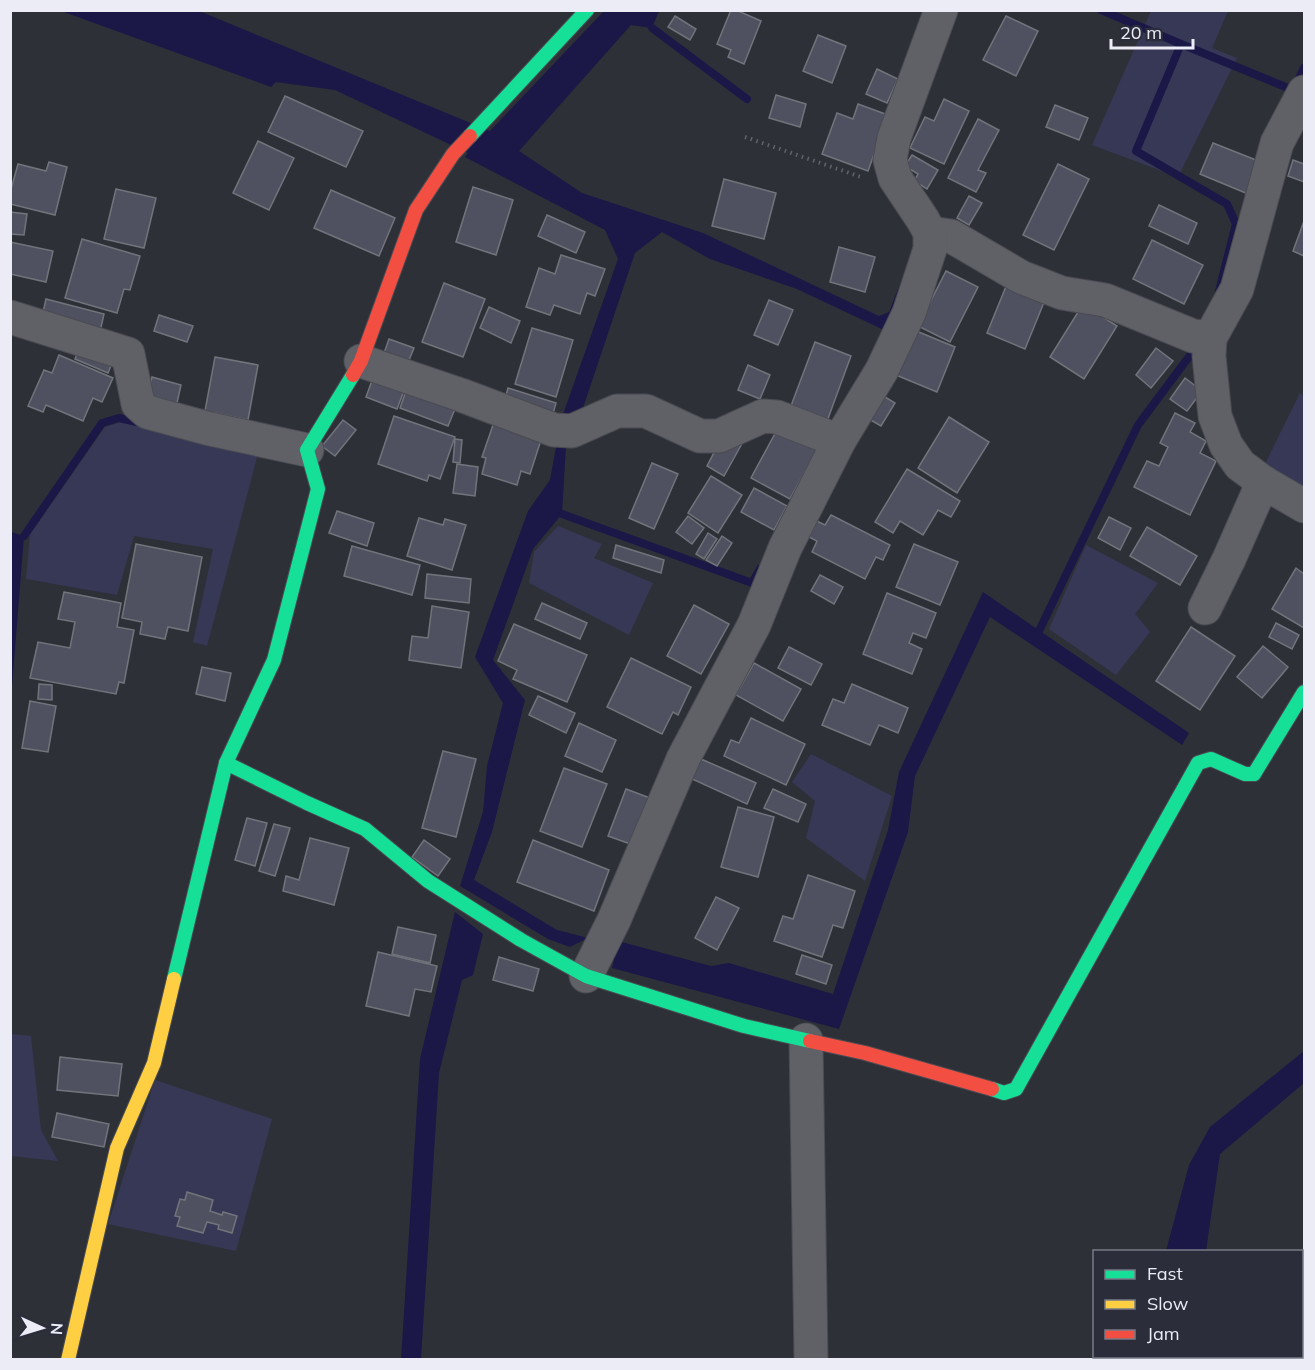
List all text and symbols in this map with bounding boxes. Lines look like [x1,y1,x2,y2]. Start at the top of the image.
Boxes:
scale bar [1111,12,1194,50]
text: 20 m [1120,21,1162,44]
legend [1093,1250,1303,1358]
text: Fast [1147,1262,1183,1285]
text: Slow [1147,1292,1189,1315]
north arrow [12,1298,72,1358]
text: N [47,1322,67,1336]
text: Jam [1147,1322,1180,1345]

